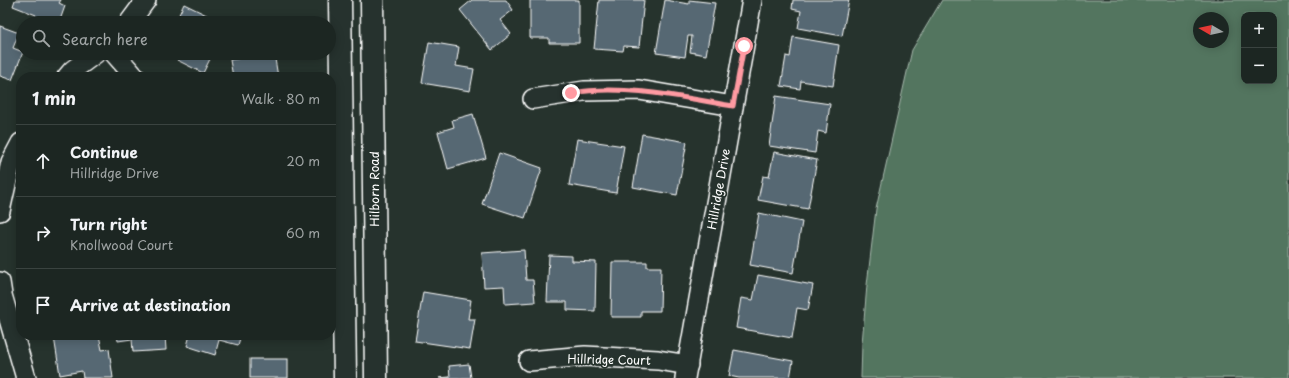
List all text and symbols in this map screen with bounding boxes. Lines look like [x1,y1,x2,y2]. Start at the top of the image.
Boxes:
north arrow [1193,12,1229,48]
map controls [1241,12,1277,84]
button: + [1241,12,1277,48]
search box [16,16,336,60]
icon: search [30,27,52,49]
text: Search here [62,27,148,50]
route start [735,37,753,55]
button: − [1241,48,1277,84]
route end [562,84,580,102]
text: 1 min [32,85,76,111]
text: Walk · 80 m [242,89,320,108]
text: Continue [70,140,138,163]
street label: Hillridge Drive [702,147,734,231]
icon: ahead [32,150,54,172]
text: 20 m [286,151,320,170]
street label: Hilborn Road [365,151,383,227]
text: Hillridge Drive [70,163,159,182]
text: Turn right [70,212,147,235]
icon: right [32,222,54,244]
text: 60 m [286,223,320,242]
text: Knollwood Court [70,235,173,254]
text: Arrive at destination [70,293,231,316]
icon: arrive [32,294,54,316]
street label: Hillridge Court [567,349,651,369]

